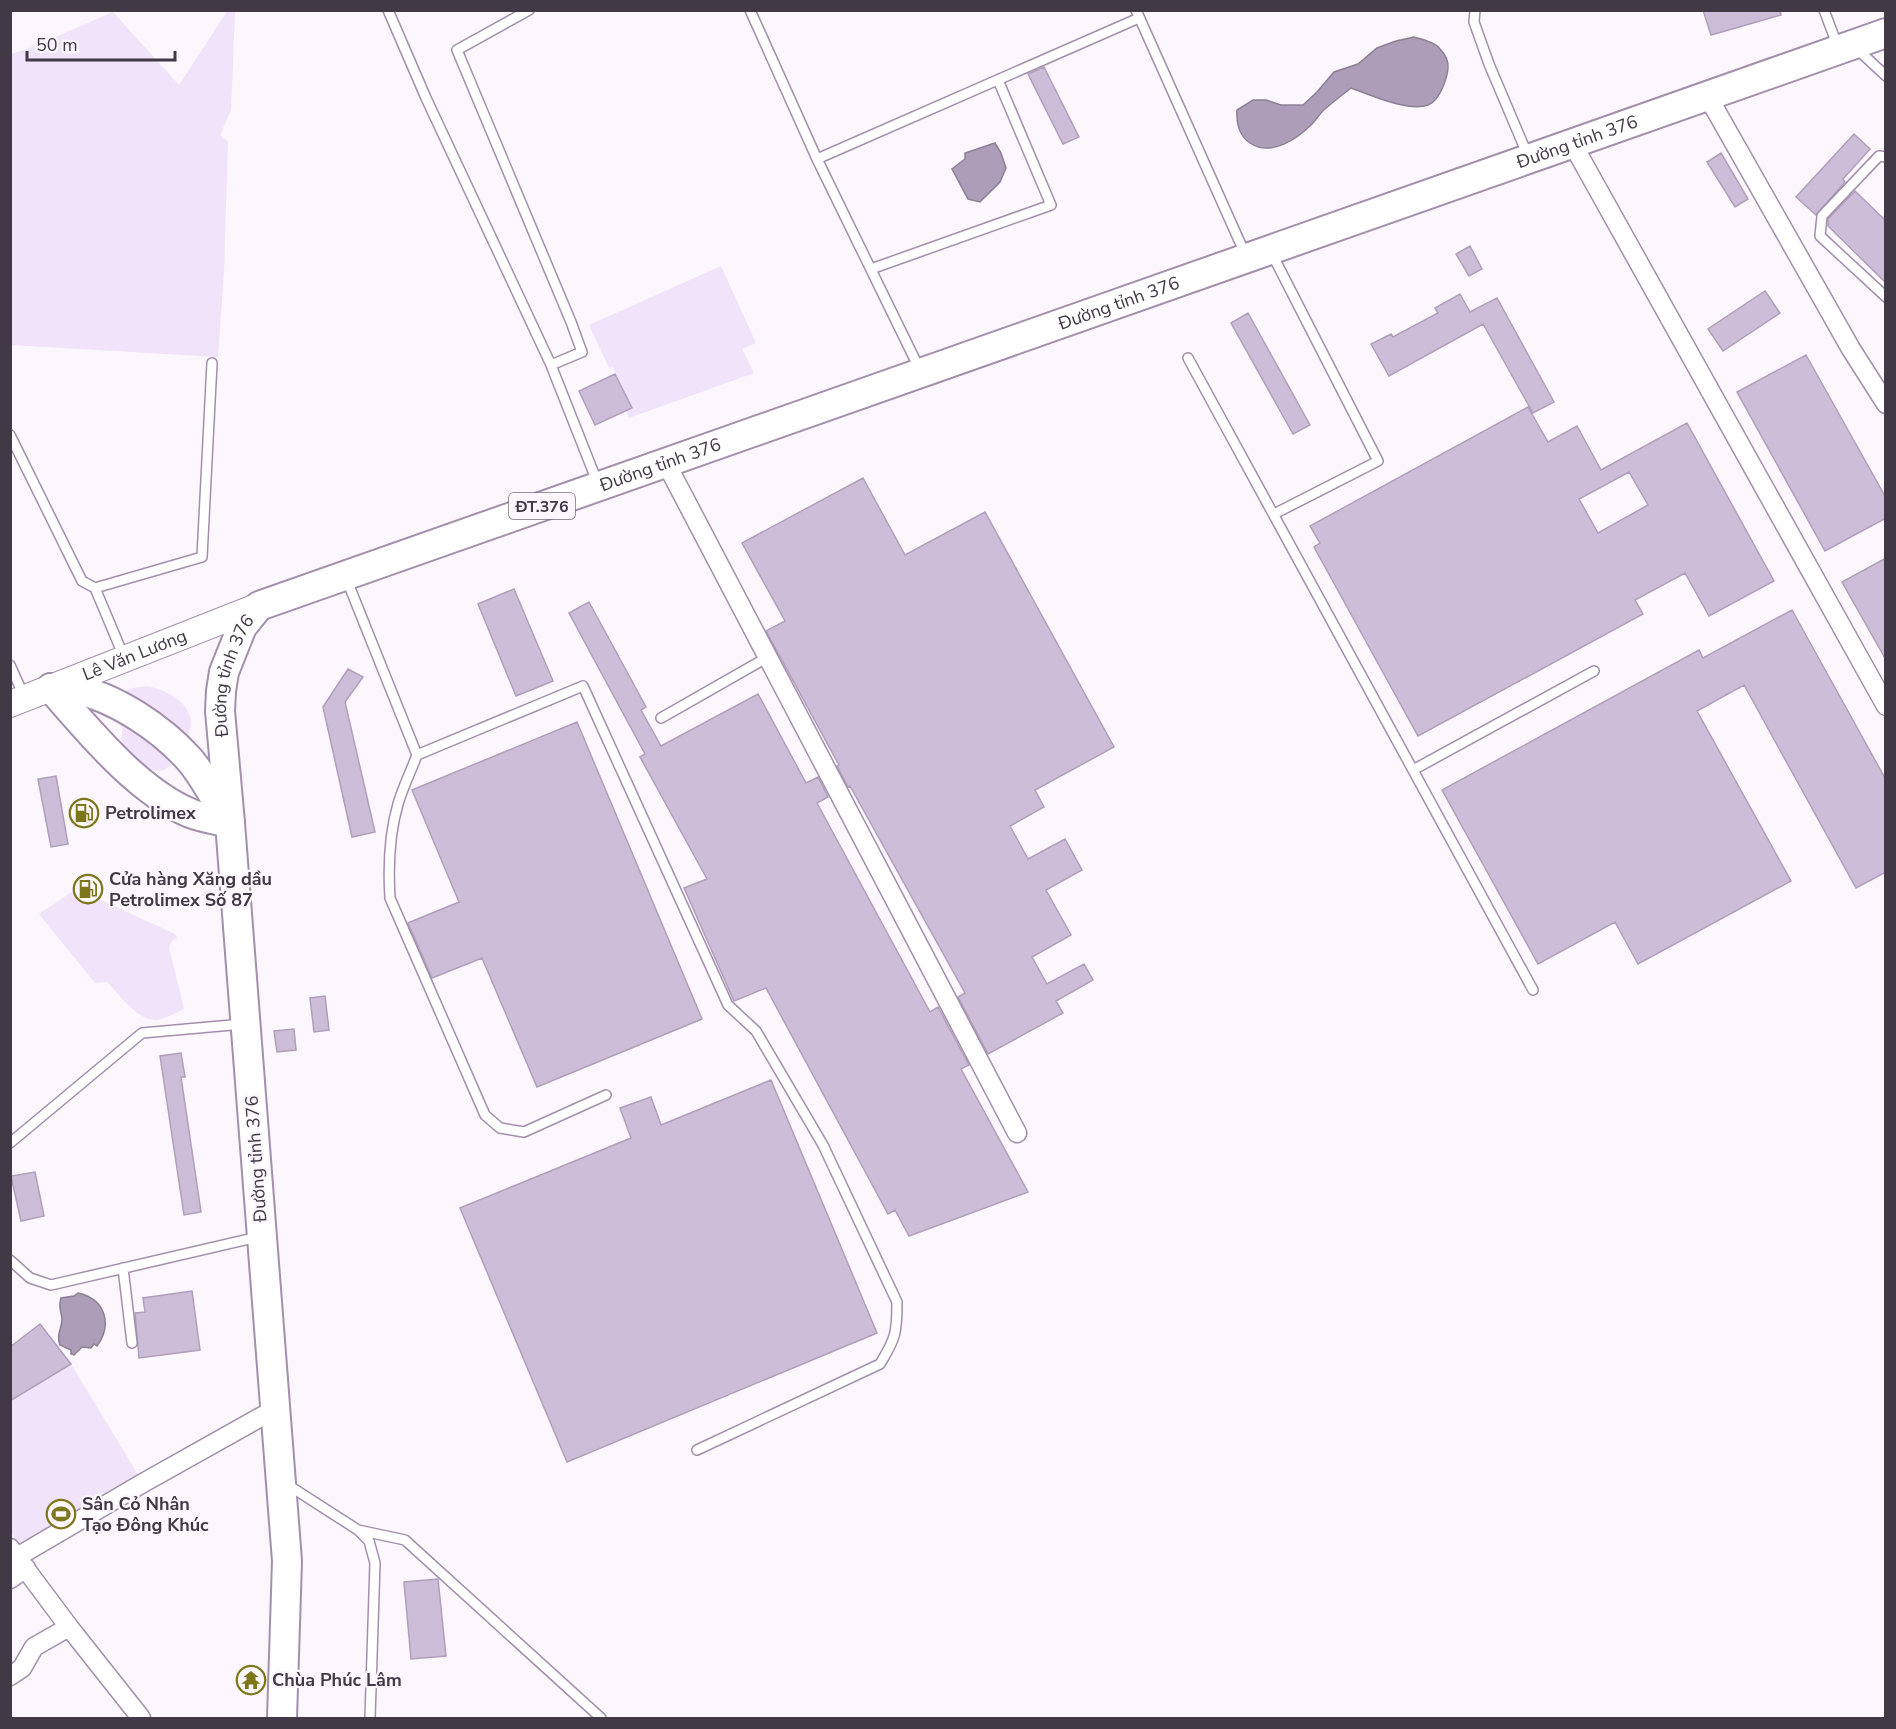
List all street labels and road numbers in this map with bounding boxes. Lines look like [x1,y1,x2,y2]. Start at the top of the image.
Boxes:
street label: Đường tỉnh 376 [1512,109,1641,175]
street label: Đường tỉnh 376 [1054,271,1183,336]
street label: Đường tỉnh 376 [596,432,724,497]
road number: ĐT.376 [509,493,575,519]
street label: Đường tỉnh 376 [208,609,260,739]
street label: Lê Văn Lương [79,624,190,686]
street label: Đường tỉnh 376 [240,1095,272,1224]

